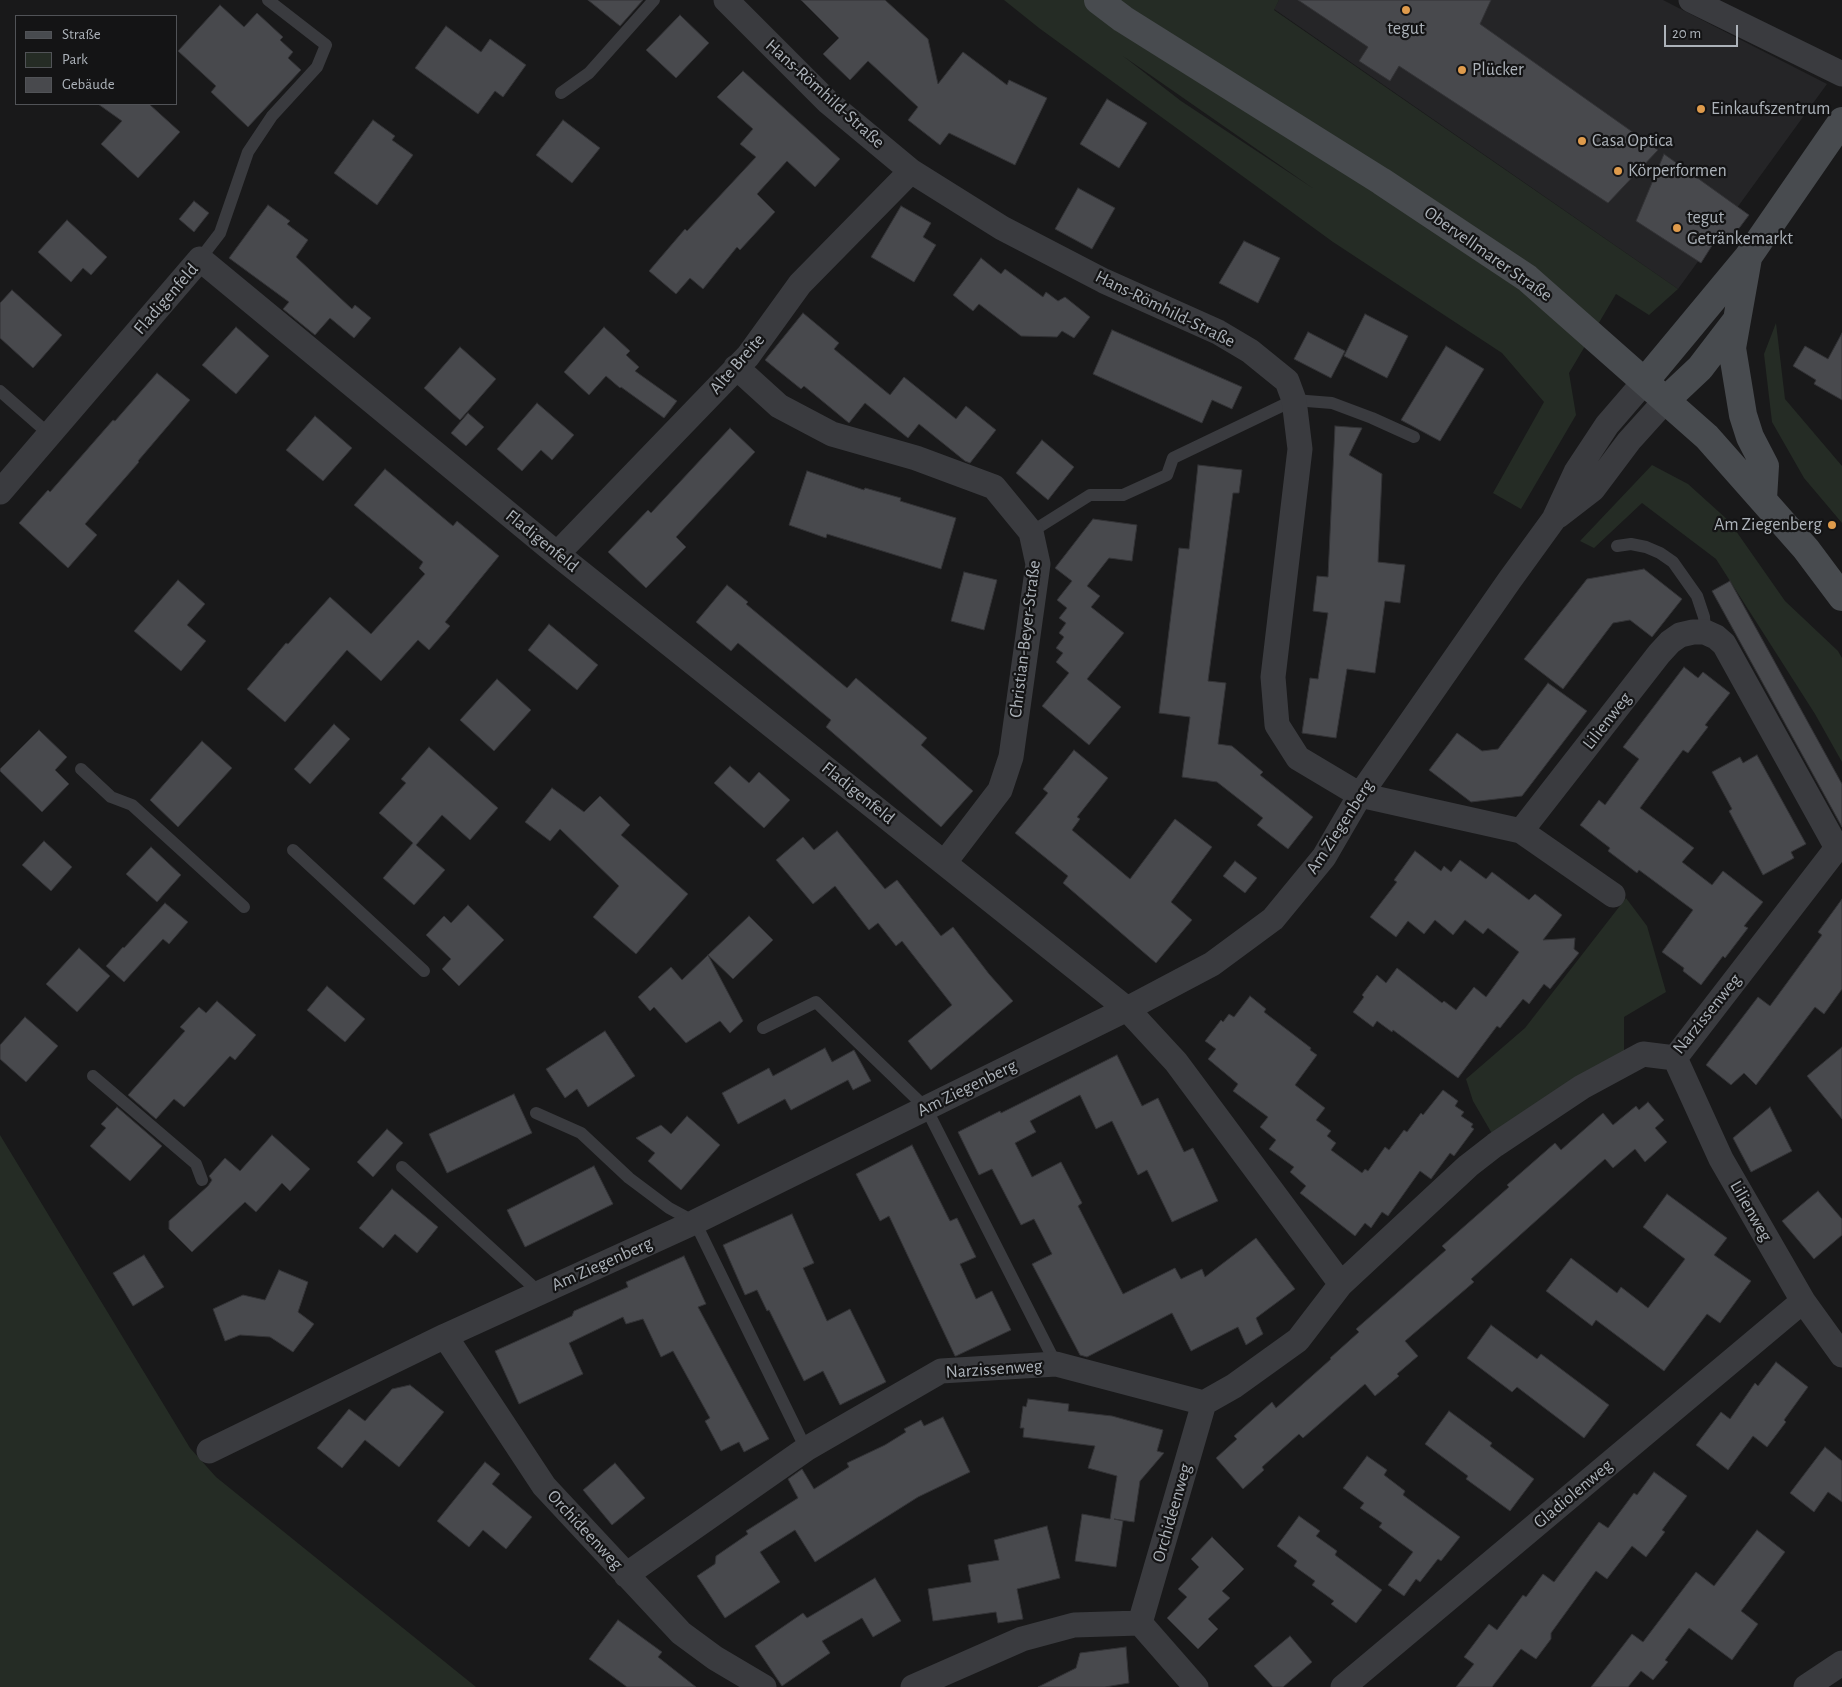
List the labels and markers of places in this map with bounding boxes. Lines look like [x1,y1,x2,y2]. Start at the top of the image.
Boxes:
marker: tegut [1400,4,1412,16]
place label: tegut [1387,18,1425,40]
place label: Plücker [1472,59,1524,81]
marker: Plücker [1456,64,1468,76]
place label: Einkaufszentrum [1711,98,1830,120]
marker: Einkaufszentrum [1695,103,1707,115]
place label: Casa Optica [1592,130,1673,152]
marker: Casa Optica [1576,135,1588,147]
place label: Körperformen [1628,160,1727,182]
marker: Körperformen [1612,165,1624,177]
place label: tegut Getränkemarkt [1687,207,1793,250]
marker: tegut Getränkemarkt [1671,222,1683,234]
place label: Am Ziegenberg [1714,514,1822,536]
marker: Am Ziegenberg [1826,519,1838,531]

